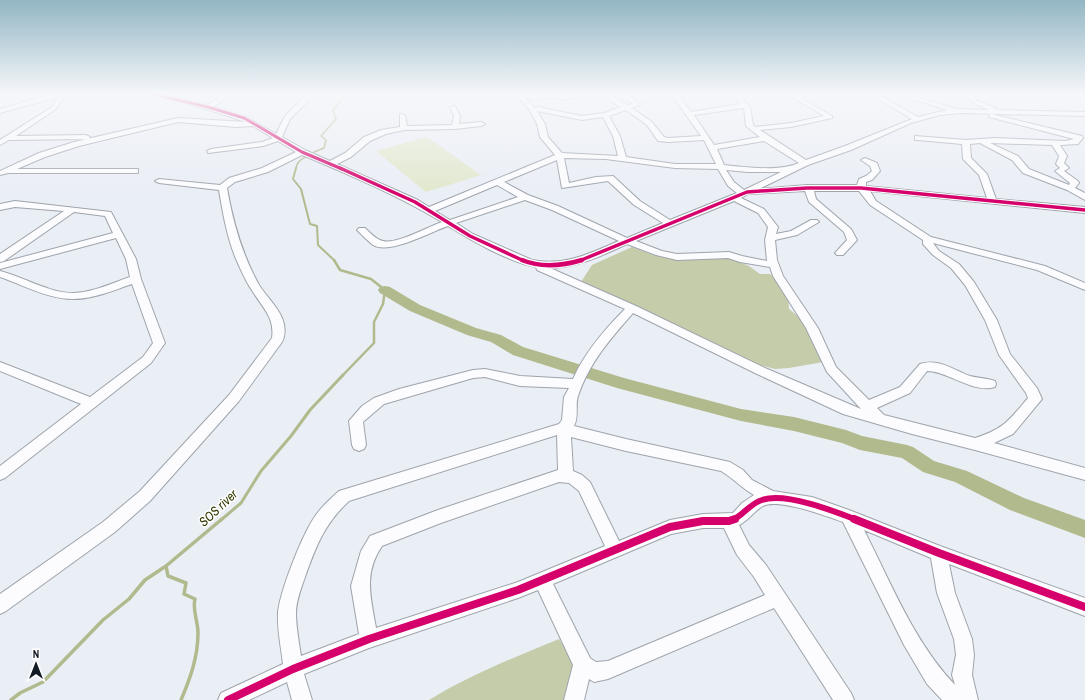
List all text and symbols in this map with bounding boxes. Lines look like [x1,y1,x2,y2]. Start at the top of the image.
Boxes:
water label: SOS river [195,486,241,530]
north arrow [16,644,56,684]
text: N [33,647,39,661]

